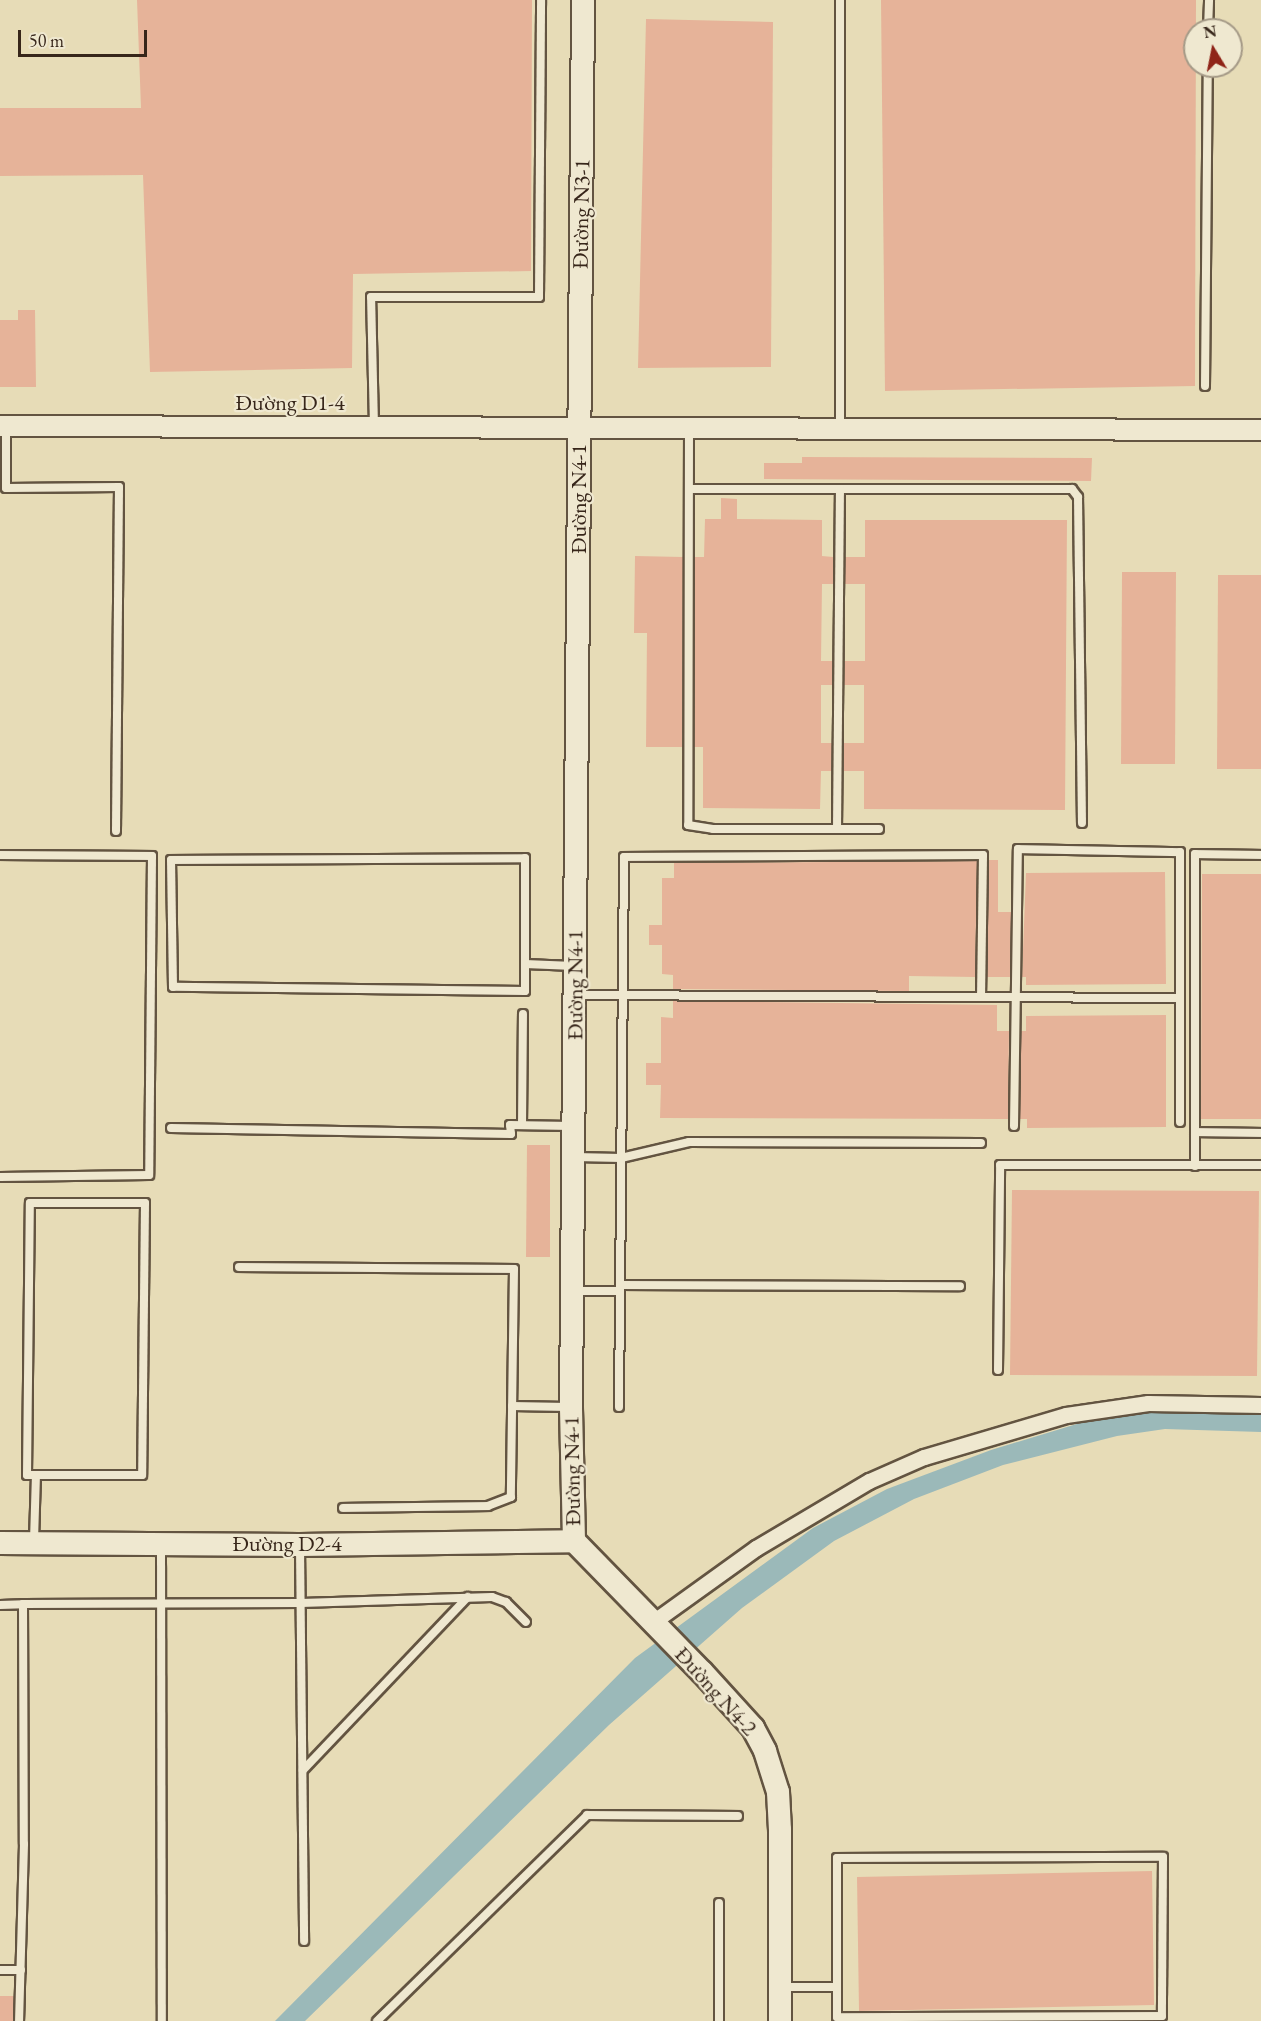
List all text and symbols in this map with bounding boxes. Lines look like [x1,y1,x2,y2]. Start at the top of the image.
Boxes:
scale bar [21,18,150,56]
north arrow [1183,18,1243,78]
text: N [1202,20,1218,43]
text: 50 m [29,29,64,52]
street label: Đường N3-1 [567,159,595,269]
street label: Đường D1-4 [235,390,345,416]
street label: Đường N4-1 [566,444,592,554]
street label: Đường N4-1 [562,930,588,1040]
street label: Đường N4-1 [558,1416,586,1526]
street label: Đường D2-4 [232,1531,342,1557]
street label: Đường N4-2 [669,1641,763,1741]

